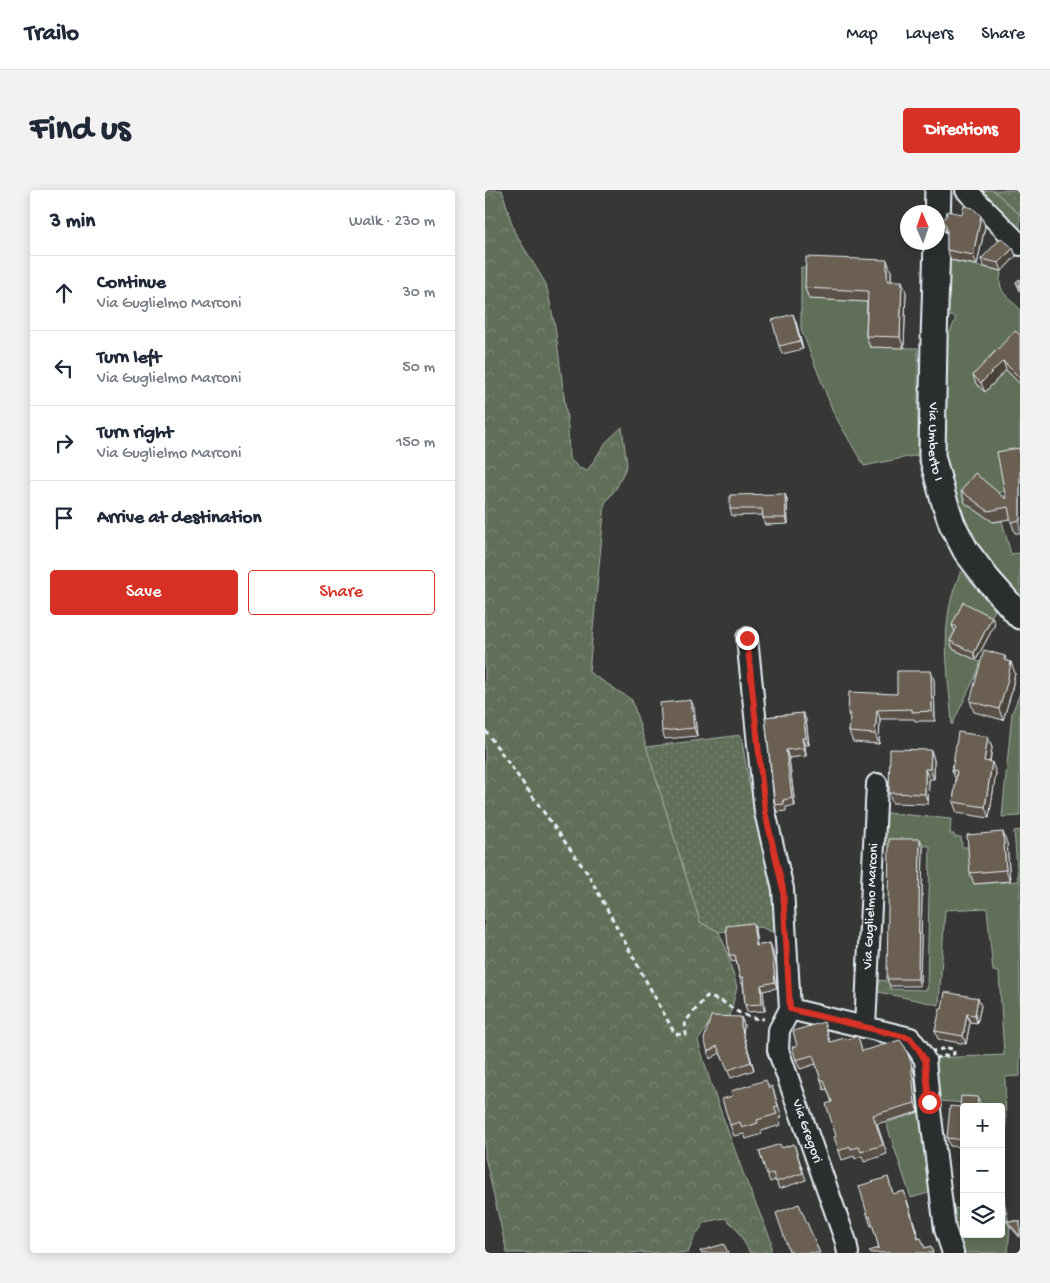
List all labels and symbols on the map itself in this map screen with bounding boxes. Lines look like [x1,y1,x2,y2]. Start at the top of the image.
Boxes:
north arrow [900,205,945,250]
street label: Via Umberto I [923,401,947,483]
route end [736,627,759,650]
street label: Via Guglielmo Marconi [859,843,883,971]
route start [918,1091,941,1114]
street label: Via Gregori [787,1096,826,1165]

